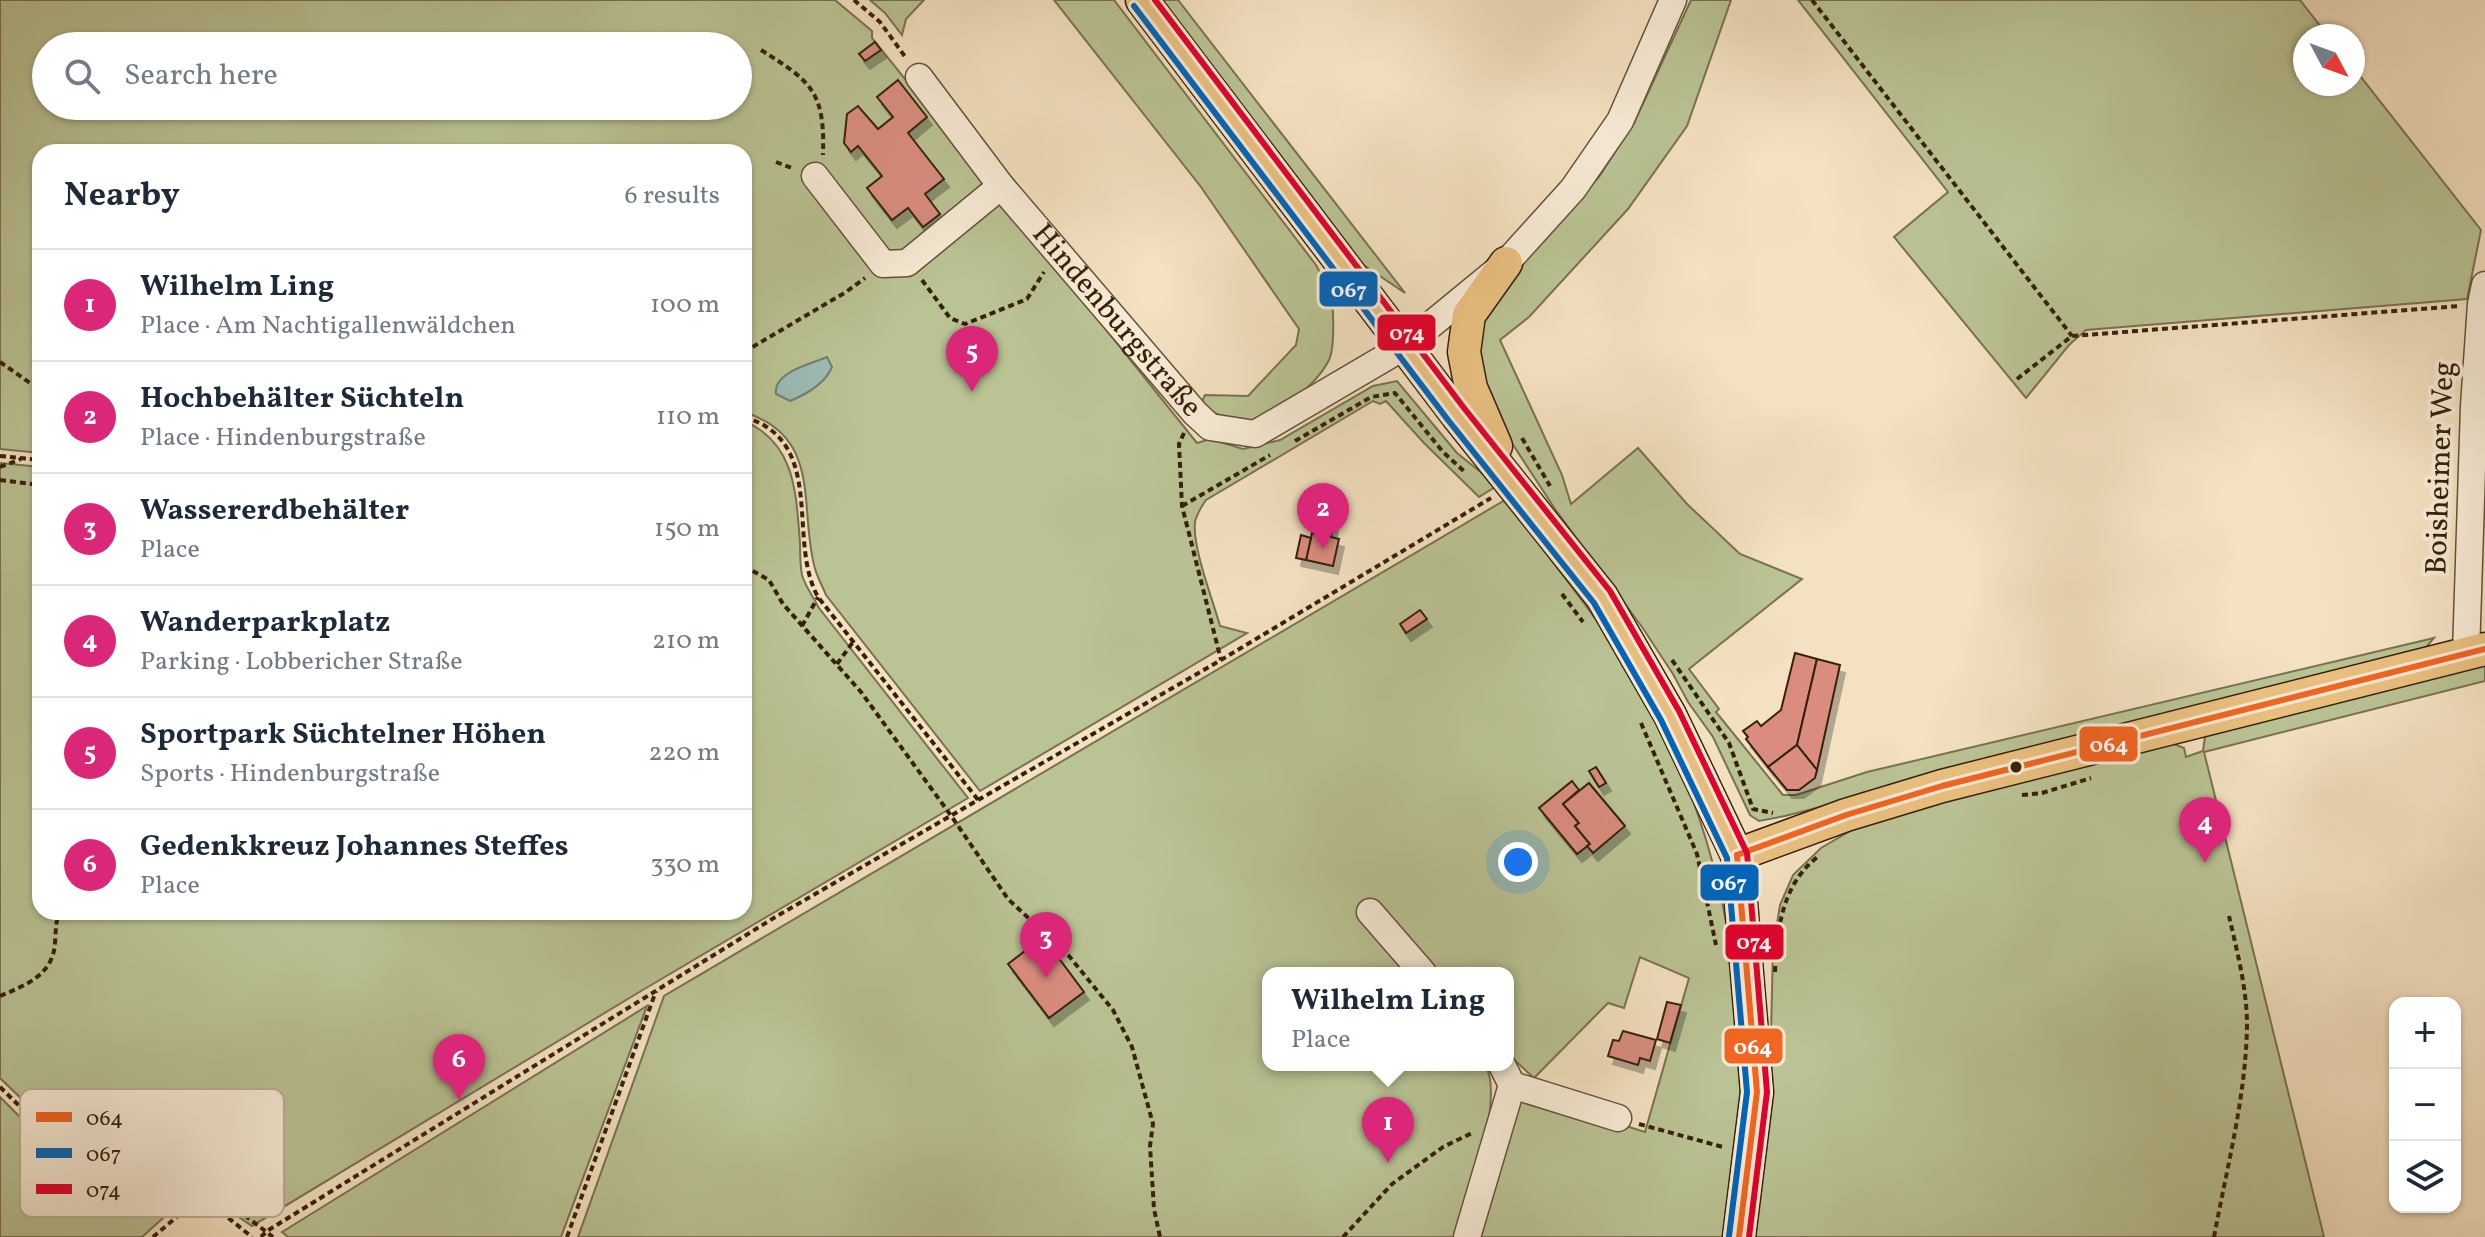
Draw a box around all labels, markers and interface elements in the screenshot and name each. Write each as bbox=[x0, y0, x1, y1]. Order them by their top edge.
north arrow bbox=[2293, 24, 2365, 96]
search box bbox=[32, 32, 752, 120]
icon: search bbox=[60, 54, 104, 98]
text: Search here bbox=[124, 55, 278, 97]
text: Nearby bbox=[64, 173, 180, 220]
text: 6 results bbox=[625, 178, 720, 214]
street label: Hindenburgstraße bbox=[1021, 215, 1211, 427]
text: Wilhelm Ling bbox=[140, 266, 334, 308]
line badge: 067 bbox=[1318, 270, 1379, 308]
text: 067 bbox=[1331, 276, 1367, 307]
text: 1 bbox=[85, 287, 95, 323]
text: 100 m bbox=[650, 287, 720, 323]
text: Place · Am Nachtigallenwäldchen bbox=[140, 308, 516, 344]
line badge: 074 bbox=[1376, 313, 1437, 352]
text: 074 bbox=[1389, 319, 1425, 350]
pin: 5 bbox=[946, 326, 998, 392]
street label: Boisheimer Weg bbox=[2416, 361, 2466, 575]
text: Hochbehälter Süchteln bbox=[140, 378, 464, 420]
text: 2 bbox=[83, 399, 97, 435]
text: 110 m bbox=[656, 399, 720, 435]
text: Place · Hindenburgstraße bbox=[140, 420, 426, 456]
pin: 2 bbox=[1297, 483, 1349, 549]
text: Wassererdbehälter bbox=[140, 490, 409, 532]
text: 3 bbox=[83, 511, 97, 547]
text: 150 m bbox=[654, 511, 720, 547]
text: Place bbox=[140, 532, 200, 568]
text: Wanderparkplatz bbox=[140, 602, 390, 644]
text: 4 bbox=[82, 623, 98, 659]
text: 210 m bbox=[652, 623, 720, 659]
text: Parking · Lobbericher Straße bbox=[140, 644, 463, 680]
text: Sportpark Süchtelner Höhen bbox=[140, 714, 546, 756]
line badge: 064 bbox=[2078, 725, 2139, 763]
text: 064 bbox=[2090, 731, 2128, 762]
text: 5 bbox=[84, 735, 96, 771]
text: 220 m bbox=[648, 735, 720, 771]
text: Sports · Hindenburgstraße bbox=[140, 756, 440, 792]
unlabelled marker bbox=[2008, 759, 2024, 775]
pin: 4 bbox=[2179, 797, 2231, 863]
text: Gedenkkreuz Johannes Steffes bbox=[140, 826, 569, 868]
your location bbox=[1498, 842, 1538, 882]
text: 6 bbox=[83, 847, 97, 883]
text: 330 m bbox=[650, 847, 720, 883]
line badge: 067 bbox=[1699, 863, 1760, 902]
text: Place bbox=[140, 868, 200, 904]
text: 067 bbox=[1711, 869, 1747, 900]
pin: 3 bbox=[1020, 912, 1072, 978]
line badge: 074 bbox=[1724, 923, 1785, 961]
text: 074 bbox=[1736, 928, 1772, 959]
popup bbox=[1262, 967, 1514, 1071]
text: Wilhelm Ling bbox=[1291, 980, 1485, 1022]
map controls bbox=[2389, 997, 2461, 1213]
button: + bbox=[2389, 997, 2461, 1069]
text: Place bbox=[1291, 1022, 1351, 1058]
line badge: 064 bbox=[1723, 1027, 1784, 1065]
text: 064 bbox=[1734, 1033, 1772, 1064]
pin: 6 bbox=[433, 1034, 485, 1100]
button: − bbox=[2389, 1069, 2461, 1141]
legend bbox=[20, 1089, 284, 1217]
pin: 1 bbox=[1362, 1097, 1414, 1163]
text: 064 bbox=[86, 1104, 123, 1135]
text: 067 bbox=[86, 1140, 121, 1171]
button: layers bbox=[2389, 1141, 2461, 1213]
text: 074 bbox=[86, 1176, 121, 1207]

